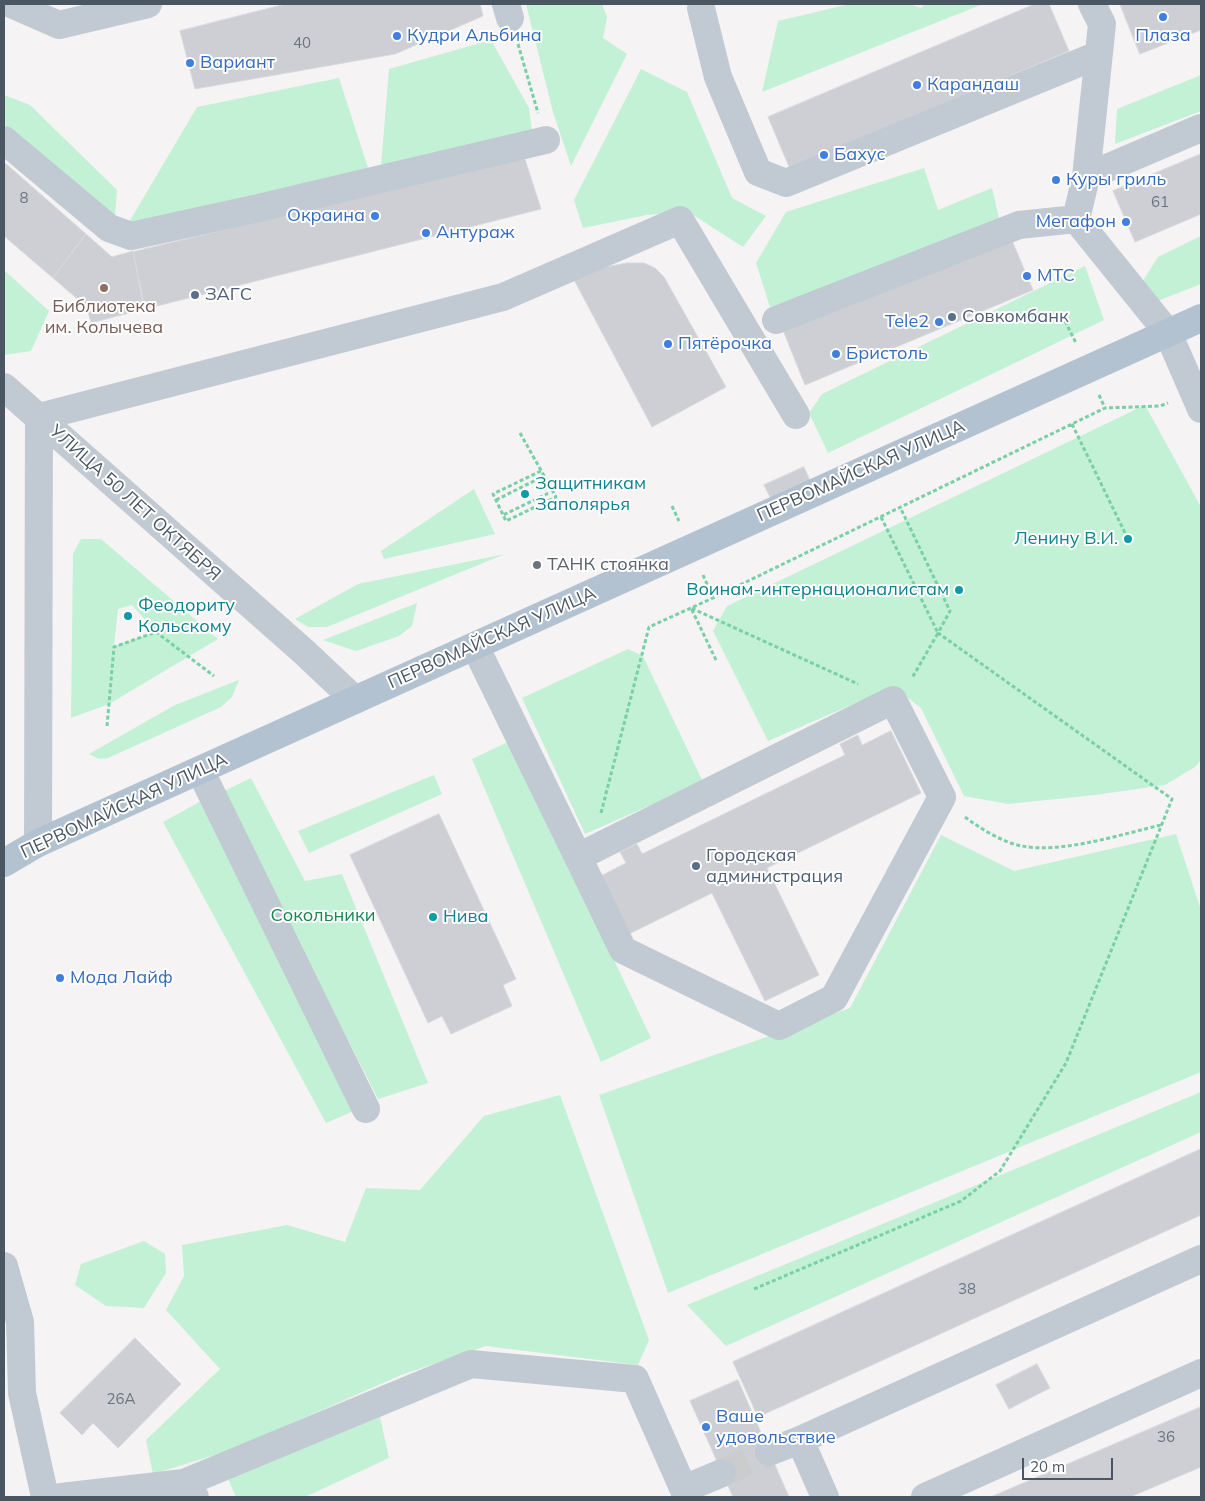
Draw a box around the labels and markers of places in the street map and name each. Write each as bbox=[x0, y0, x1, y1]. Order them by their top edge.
marker: Плаза bbox=[1157, 11, 1169, 23]
place label: Кудри Альбина bbox=[407, 25, 542, 47]
place label: Плаза bbox=[1135, 25, 1191, 47]
marker: Кудри Альбина bbox=[391, 30, 403, 42]
place label: Вариант bbox=[200, 52, 275, 74]
marker: Вариант bbox=[184, 57, 196, 69]
place label: Карандаш bbox=[927, 74, 1019, 96]
marker: Карандаш bbox=[911, 79, 923, 91]
place label: Бахус bbox=[834, 144, 886, 166]
marker: Бахус bbox=[818, 149, 830, 161]
place label: Куры гриль bbox=[1066, 169, 1166, 191]
marker: Куры гриль bbox=[1050, 174, 1062, 186]
place label: Окраина bbox=[287, 205, 365, 227]
marker: Окраина bbox=[369, 210, 381, 222]
place label: Мегафон bbox=[1036, 211, 1116, 233]
marker: Мегафон bbox=[1120, 216, 1132, 228]
place label: Антураж bbox=[436, 222, 514, 244]
marker: Антураж bbox=[420, 227, 432, 239]
place label: МТС bbox=[1037, 265, 1075, 287]
marker: МТС bbox=[1021, 270, 1033, 282]
marker: Библиотека им. Колычева bbox=[98, 282, 110, 294]
place label: ЗАГС bbox=[205, 284, 252, 306]
marker: ЗАГС bbox=[189, 289, 201, 301]
place label: Библиотека им. Колычева bbox=[45, 296, 163, 338]
place label: Совкомбанк bbox=[962, 306, 1069, 328]
place label: Tele2 bbox=[885, 311, 929, 333]
marker: Совкомбанк bbox=[946, 311, 958, 323]
marker: Tele2 bbox=[933, 316, 945, 328]
place label: Пятёрочка bbox=[678, 333, 772, 355]
marker: Пятёрочка bbox=[662, 338, 674, 350]
place label: Бристоль bbox=[846, 343, 928, 365]
marker: Бристоль bbox=[830, 348, 842, 360]
place label: Защитникам Заполярья bbox=[535, 473, 646, 516]
marker: Защитникам Заполярья bbox=[519, 488, 531, 500]
place label: Ленину В.И. bbox=[1014, 528, 1118, 550]
marker: Ленину В.И. bbox=[1122, 533, 1134, 545]
place label: ТАНК стоянка bbox=[547, 554, 669, 576]
marker: ТАНК стоянка bbox=[531, 559, 543, 571]
place label: Воинам-интернационалистам bbox=[686, 579, 949, 601]
marker: Воинам-интернационалистам bbox=[953, 584, 965, 596]
place label: Феодориту Кольскому bbox=[138, 595, 235, 638]
marker: Феодориту Кольскому bbox=[122, 610, 134, 622]
place label: Городская администрация bbox=[706, 845, 843, 888]
marker: Городская администрация bbox=[690, 860, 702, 872]
place label: Нива bbox=[443, 906, 489, 928]
marker: Нива bbox=[427, 911, 439, 923]
place label: Мода Лайф bbox=[70, 967, 173, 989]
marker: Мода Лайф bbox=[54, 972, 66, 984]
place label: Ваше удовольствие bbox=[716, 1406, 836, 1448]
marker: Ваше удовольствие bbox=[700, 1421, 712, 1433]

